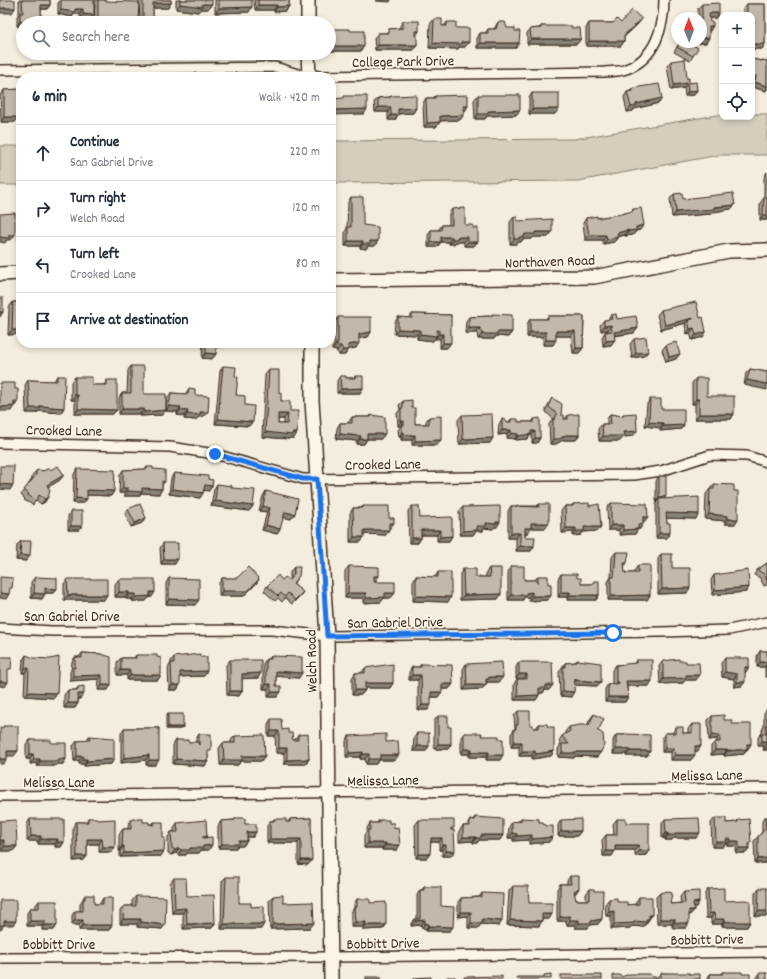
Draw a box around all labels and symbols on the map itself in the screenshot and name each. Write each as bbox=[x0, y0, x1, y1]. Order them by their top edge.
north arrow bbox=[671, 12, 707, 48]
street label: College Park Drive bbox=[352, 51, 455, 75]
street label: Northaven Road bbox=[505, 250, 596, 276]
street label: Crooked Lane bbox=[26, 420, 103, 444]
route end bbox=[206, 445, 224, 463]
street label: Crooked Lane bbox=[345, 454, 422, 478]
street label: San Gabriel Drive bbox=[24, 607, 120, 629]
street label: San Gabriel Drive bbox=[347, 612, 444, 636]
route start bbox=[604, 624, 622, 642]
street label: Welch Road bbox=[301, 629, 325, 693]
street label: Melissa Lane bbox=[671, 765, 743, 789]
street label: Melissa Lane bbox=[347, 770, 419, 794]
street label: Melissa Lane bbox=[23, 773, 95, 795]
street label: Bobbitt Drive bbox=[670, 929, 744, 953]
street label: Bobbitt Drive bbox=[346, 933, 420, 957]
street label: Bobbitt Drive bbox=[23, 935, 96, 957]

